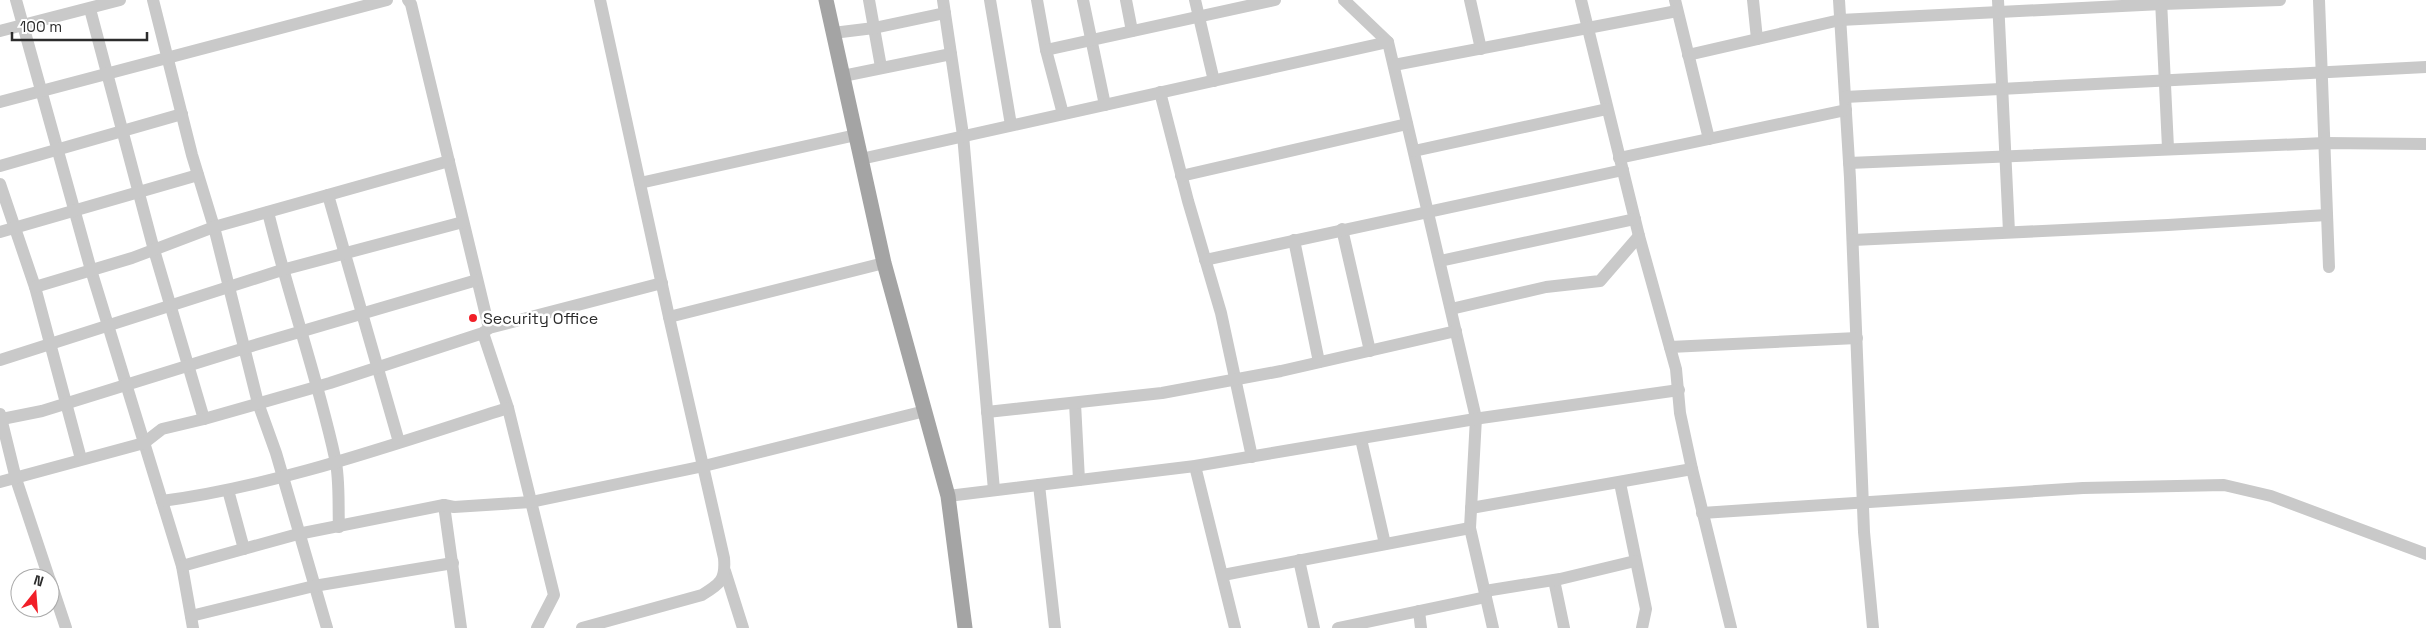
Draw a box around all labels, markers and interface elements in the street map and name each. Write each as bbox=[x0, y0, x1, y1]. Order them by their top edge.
scale bar bbox=[12, 10, 148, 42]
text: 100 m bbox=[20, 17, 62, 36]
place label: Security Office bbox=[483, 308, 598, 329]
marker: Security Office bbox=[467, 312, 479, 324]
north arrow bbox=[10, 568, 60, 618]
text: N bbox=[32, 571, 46, 591]

